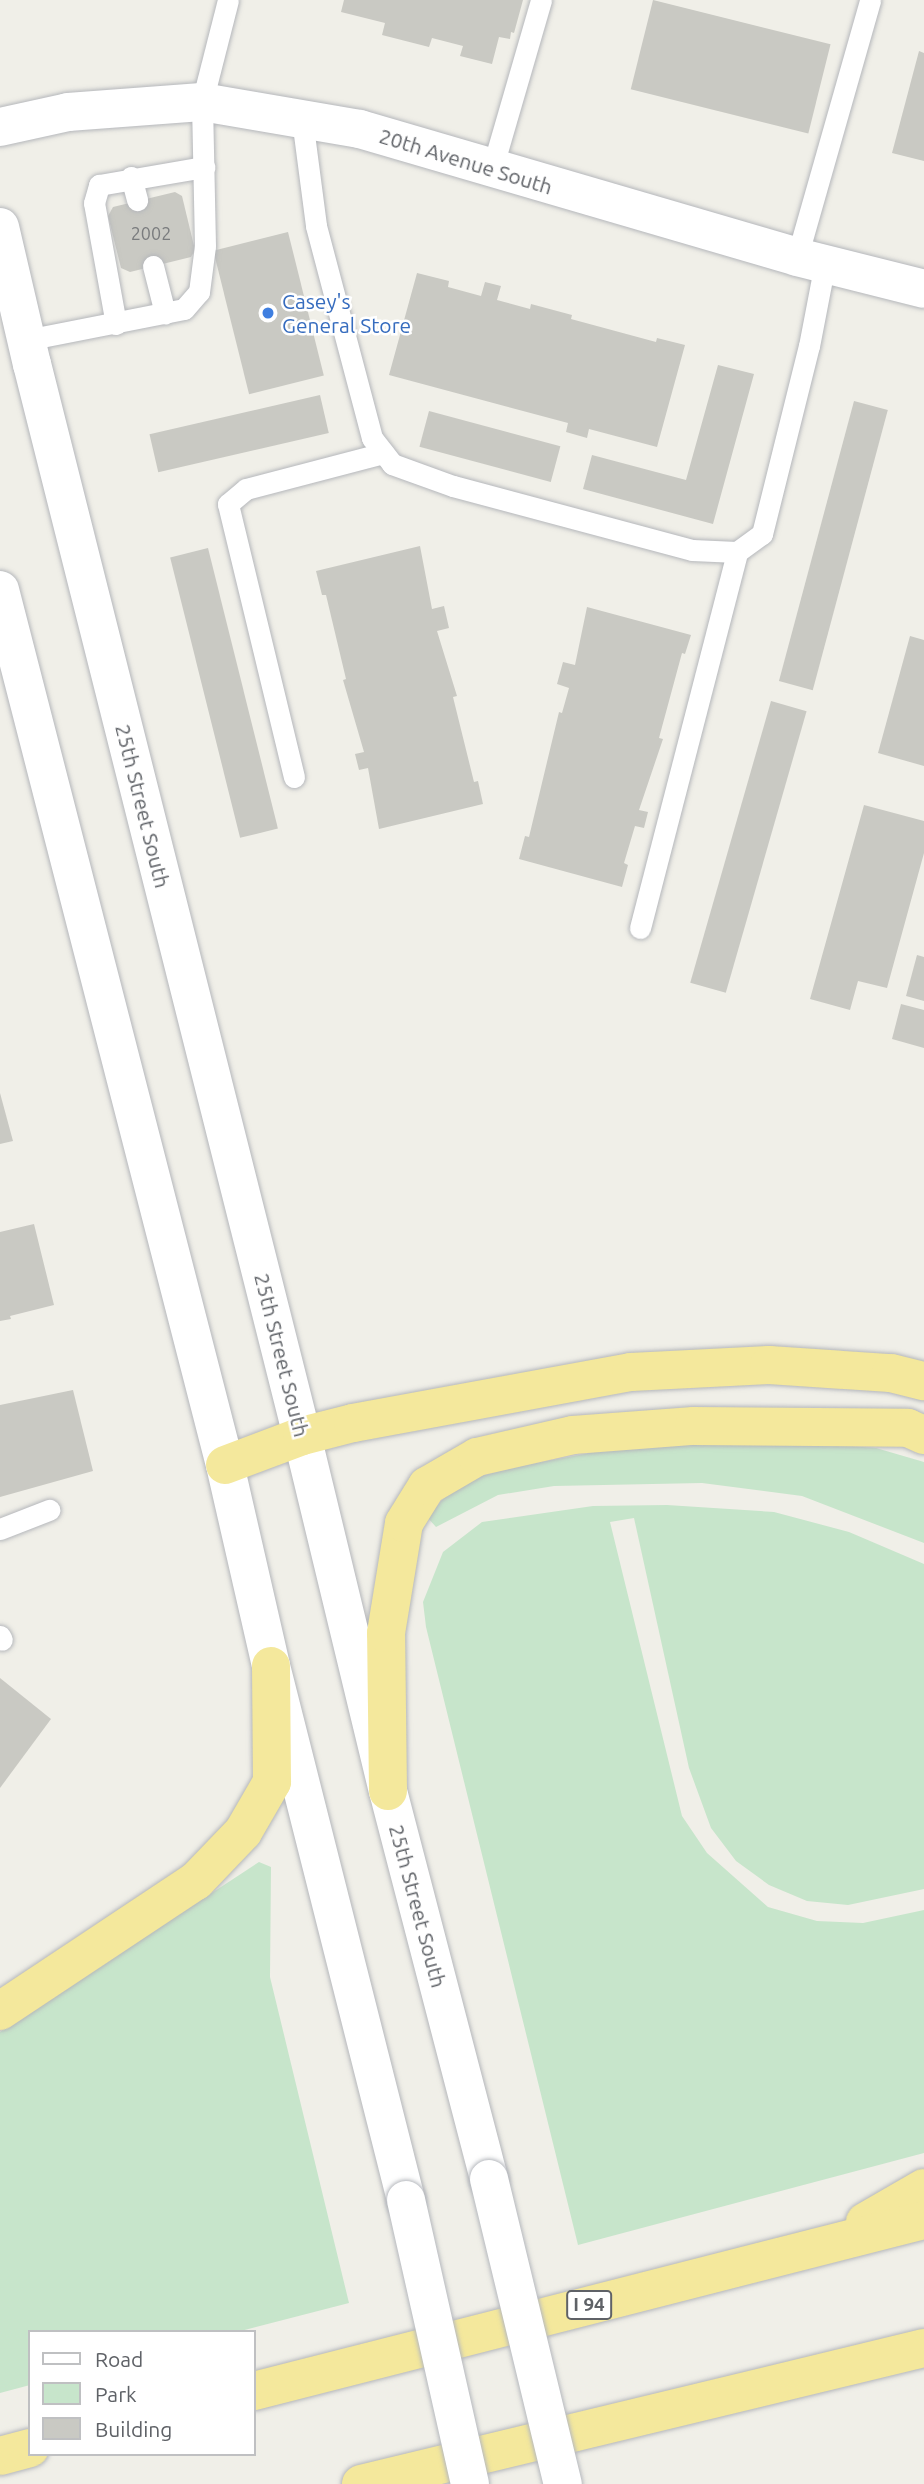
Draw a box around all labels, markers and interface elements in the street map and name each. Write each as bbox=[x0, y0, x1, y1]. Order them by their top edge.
street label: 20th Avenue South bbox=[376, 123, 556, 199]
house number: 2002 bbox=[131, 222, 171, 244]
place label: Casey's General Store bbox=[282, 288, 411, 338]
marker: Casey's General Store bbox=[260, 305, 276, 321]
street label: 25th Street South bbox=[110, 722, 176, 890]
street label: 25th Street South bbox=[249, 1271, 315, 1439]
street label: 25th Street South bbox=[384, 1822, 452, 1990]
road number: I 94 bbox=[564, 2290, 614, 2320]
legend bbox=[28, 2330, 256, 2456]
text: Road bbox=[95, 2347, 143, 2371]
text: Park bbox=[95, 2382, 137, 2406]
text: Building bbox=[95, 2417, 172, 2441]

